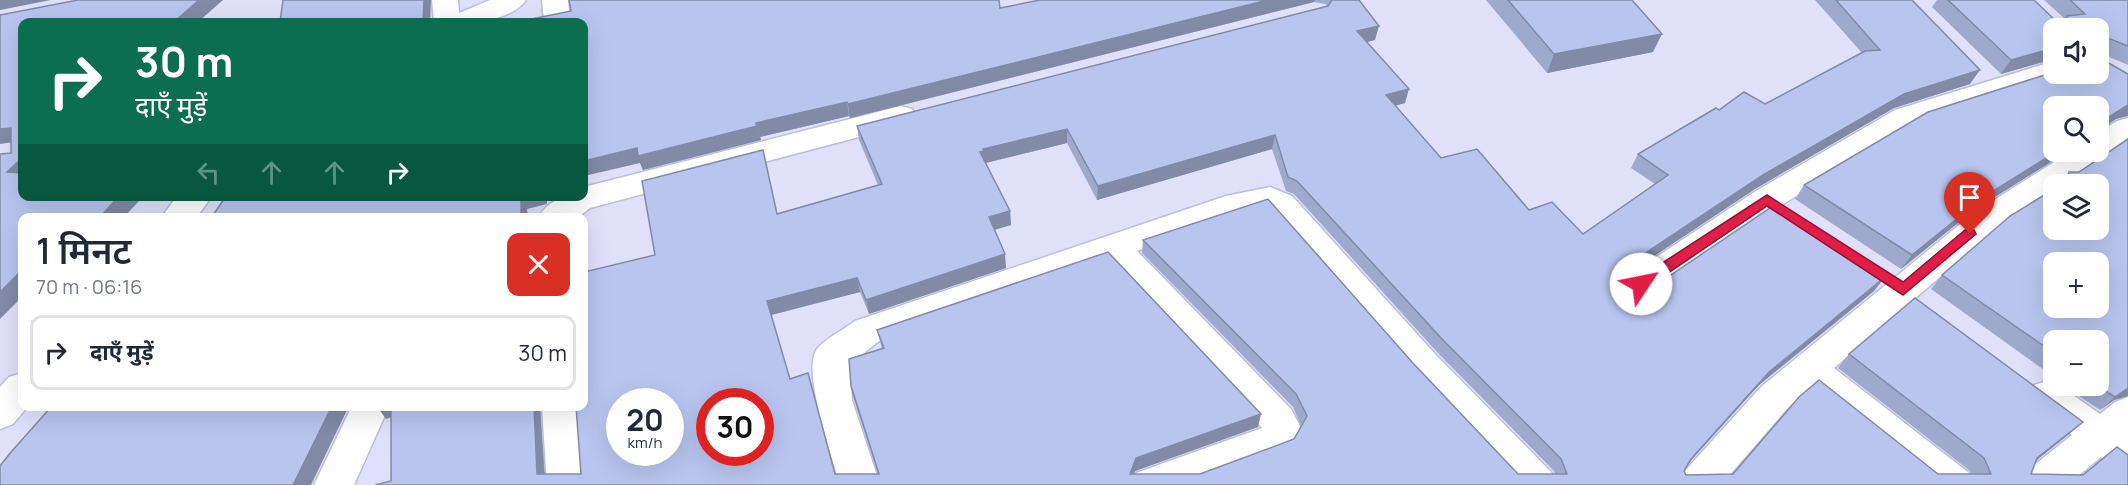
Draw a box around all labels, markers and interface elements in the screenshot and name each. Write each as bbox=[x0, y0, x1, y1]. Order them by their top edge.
map controls bbox=[2043, 18, 2109, 396]
button: sound bbox=[2043, 18, 2109, 84]
text: 30 m bbox=[135, 32, 233, 90]
icon: right bbox=[36, 42, 114, 120]
text: दाएँ मुड़ें bbox=[135, 87, 207, 124]
button: search bbox=[2043, 96, 2109, 162]
icon: left bbox=[192, 156, 225, 189]
icon: ahead bbox=[255, 156, 288, 189]
icon: ahead bbox=[318, 156, 351, 189]
icon: right bbox=[381, 156, 414, 189]
pin bbox=[1944, 172, 1995, 234]
button: layers bbox=[2043, 174, 2109, 240]
icon: arrive bbox=[1953, 181, 1986, 214]
text: 1 मिनट bbox=[36, 226, 131, 275]
button: close bbox=[507, 233, 570, 296]
position arrow bbox=[1609, 252, 1673, 316]
button: + bbox=[2043, 252, 2109, 318]
text: 70 m · 06:16 bbox=[36, 273, 143, 300]
button: − bbox=[2043, 330, 2109, 396]
icon: right bbox=[39, 336, 72, 369]
text: दाएँ मुड़ें bbox=[90, 337, 153, 367]
text: 30 m bbox=[518, 338, 567, 368]
speed limit sign: 30 bbox=[696, 388, 774, 466]
text: 20 bbox=[626, 399, 664, 440]
text: km/h bbox=[628, 432, 662, 453]

